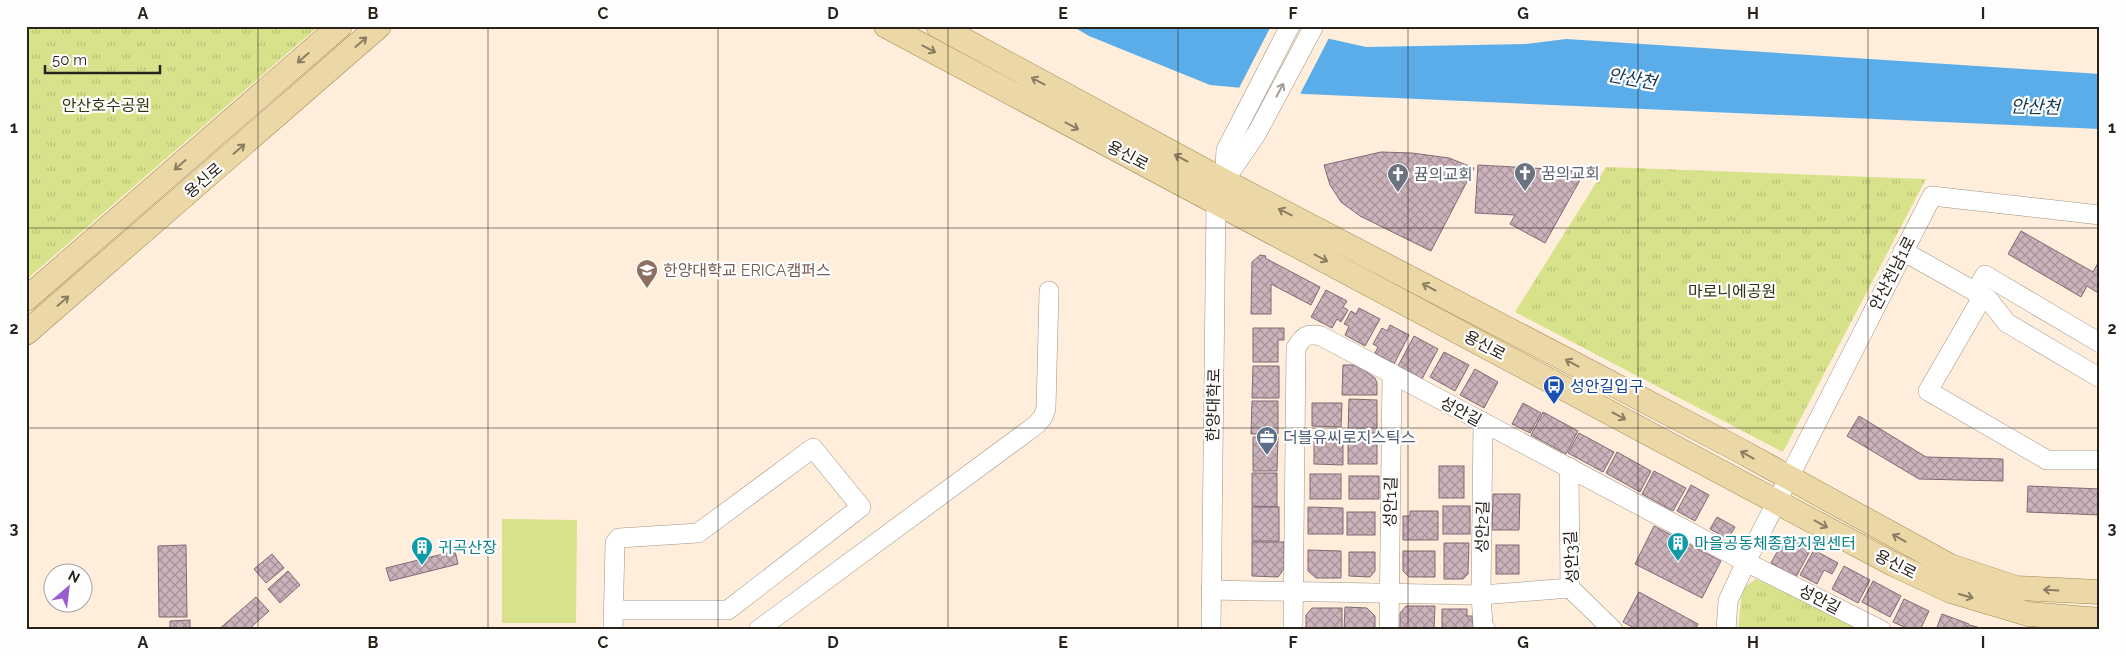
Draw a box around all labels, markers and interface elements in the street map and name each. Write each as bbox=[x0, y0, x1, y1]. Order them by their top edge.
text: A bbox=[138, 4, 149, 23]
text: B bbox=[368, 4, 379, 23]
text: C bbox=[598, 4, 609, 23]
text: D bbox=[827, 4, 839, 23]
text: E bbox=[1058, 4, 1068, 23]
text: F bbox=[1288, 4, 1298, 23]
text: G bbox=[1517, 4, 1529, 23]
text: H bbox=[1747, 4, 1759, 23]
text: I bbox=[1981, 4, 1985, 23]
one-way arrow bbox=[355, 36, 368, 48]
scale bar bbox=[45, 42, 160, 74]
one-way arrow bbox=[921, 44, 936, 54]
text: 50 m bbox=[52, 51, 87, 69]
one-way arrow bbox=[297, 52, 310, 64]
water label: 안산천 bbox=[1606, 64, 1661, 94]
one-way arrow bbox=[1031, 76, 1046, 85]
one-way arrow bbox=[1276, 83, 1285, 98]
water label: 안산천 bbox=[2010, 95, 2063, 118]
park label: 안산호수공원 bbox=[62, 96, 150, 115]
text: 1 bbox=[10, 118, 18, 137]
text: 1 bbox=[2108, 118, 2116, 137]
one-way arrow bbox=[1064, 121, 1079, 131]
street label: 용신로 bbox=[1104, 137, 1152, 174]
one-way arrow bbox=[232, 143, 245, 154]
one-way arrow bbox=[1174, 153, 1189, 162]
one-way arrow bbox=[174, 159, 187, 170]
street label: 용신로 bbox=[180, 159, 226, 202]
church icon: 꿈의교회 bbox=[1513, 161, 1537, 192]
church icon: 뀸의교회 bbox=[1386, 162, 1410, 193]
place label: 꿈의교회 bbox=[1541, 164, 1600, 183]
place label: 뀸의교회 bbox=[1414, 165, 1473, 184]
one-way arrow bbox=[1277, 207, 1292, 217]
street label: 안산천남1로 bbox=[1866, 233, 1919, 313]
one-way arrow bbox=[1313, 253, 1328, 263]
school or university icon: 한양대학교 ERICA캠퍼스 bbox=[635, 258, 659, 289]
place label: 한양대학교 ERICA캠퍼스 bbox=[663, 261, 831, 280]
one-way arrow bbox=[1421, 282, 1436, 292]
park label: 마로니에공원 bbox=[1688, 282, 1776, 301]
one-way arrow bbox=[57, 295, 70, 307]
text: 2 bbox=[9, 319, 19, 338]
text: 2 bbox=[2107, 319, 2117, 338]
street label: 용신로 bbox=[1461, 327, 1509, 364]
one-way arrow bbox=[1565, 358, 1580, 368]
street label: 한양대학로 bbox=[1203, 368, 1224, 442]
bus stop icon: 성안길입구 bbox=[1542, 374, 1566, 405]
place label: 성안길입구 bbox=[1570, 377, 1644, 396]
street label: 성안길 bbox=[1437, 393, 1485, 430]
one-way arrow bbox=[1611, 411, 1626, 421]
office icon: 더블유씨로지스틱스 bbox=[1255, 425, 1279, 456]
place label: 더블유씨로지스틱스 bbox=[1283, 428, 1415, 447]
one-way arrow bbox=[1740, 450, 1755, 459]
street label: 성안1길 bbox=[1381, 476, 1400, 528]
street label: 성안2길 bbox=[1473, 501, 1492, 553]
text: 3 bbox=[10, 519, 19, 538]
text: 3 bbox=[2108, 519, 2117, 538]
one-way arrow bbox=[1813, 520, 1828, 529]
street label: 성안3길 bbox=[1561, 530, 1582, 584]
building icon: 마을공동체종합지원센터 bbox=[1666, 531, 1690, 562]
one-way arrow bbox=[1892, 533, 1907, 543]
place label: 마을공동체종합지원센터 bbox=[1694, 534, 1856, 553]
building icon: 귀곡산장 bbox=[410, 535, 434, 566]
place label: 귀곡산장 bbox=[438, 538, 497, 557]
street label: 용신로 bbox=[1872, 546, 1920, 583]
north arrow bbox=[42, 564, 92, 614]
text: N bbox=[66, 567, 83, 586]
street label: 성안길 bbox=[1796, 581, 1844, 618]
one-way arrow bbox=[2043, 585, 2059, 594]
one-way arrow bbox=[1958, 591, 1974, 601]
text: A bbox=[138, 633, 149, 652]
text: B bbox=[368, 633, 379, 652]
text: C bbox=[598, 633, 609, 652]
text: D bbox=[827, 633, 839, 652]
text: E bbox=[1058, 633, 1068, 652]
text: F bbox=[1288, 633, 1298, 652]
text: G bbox=[1517, 633, 1529, 652]
text: H bbox=[1747, 633, 1759, 652]
text: I bbox=[1981, 633, 1985, 652]

